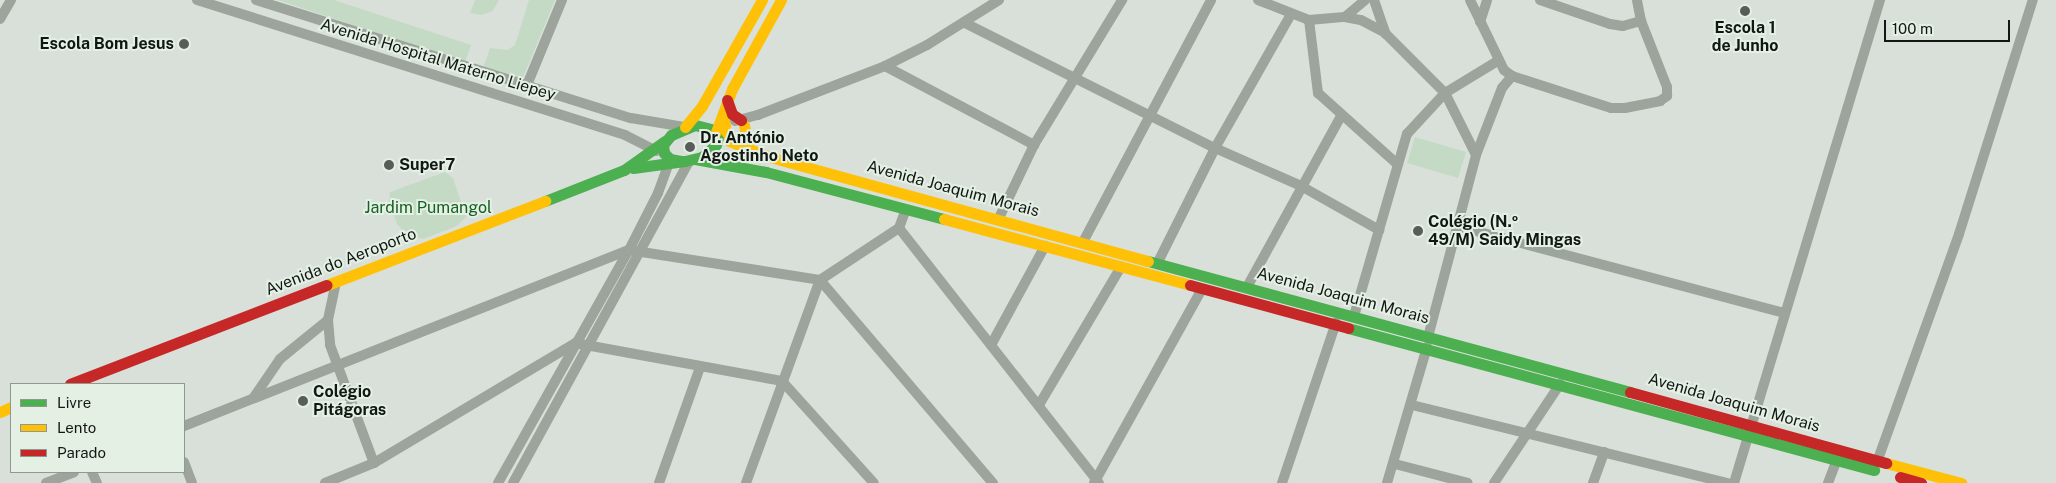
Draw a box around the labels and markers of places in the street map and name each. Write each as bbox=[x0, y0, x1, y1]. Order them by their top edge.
marker: Escola 1 de Junho bbox=[1739, 5, 1751, 17]
place label: Escola 1 de Junho bbox=[1712, 18, 1778, 56]
place label: Escola Bom Jesus bbox=[39, 34, 174, 54]
marker: Escola Bom Jesus bbox=[178, 38, 190, 50]
place label: Dr. António Agostinho Neto bbox=[700, 128, 818, 166]
marker: Dr. António Agostinho Neto bbox=[684, 141, 696, 153]
place label: Super7 bbox=[399, 155, 455, 175]
marker: Super7 bbox=[383, 159, 395, 171]
place label: Colégio (N.º 49/M) Saidy Mingas bbox=[1428, 212, 1581, 250]
marker: Colégio (N.º 49/M) Saidy Mingas bbox=[1412, 225, 1424, 237]
place label: Colégio Pitágoras bbox=[313, 382, 386, 420]
marker: Colégio Pitágoras bbox=[297, 395, 309, 407]

